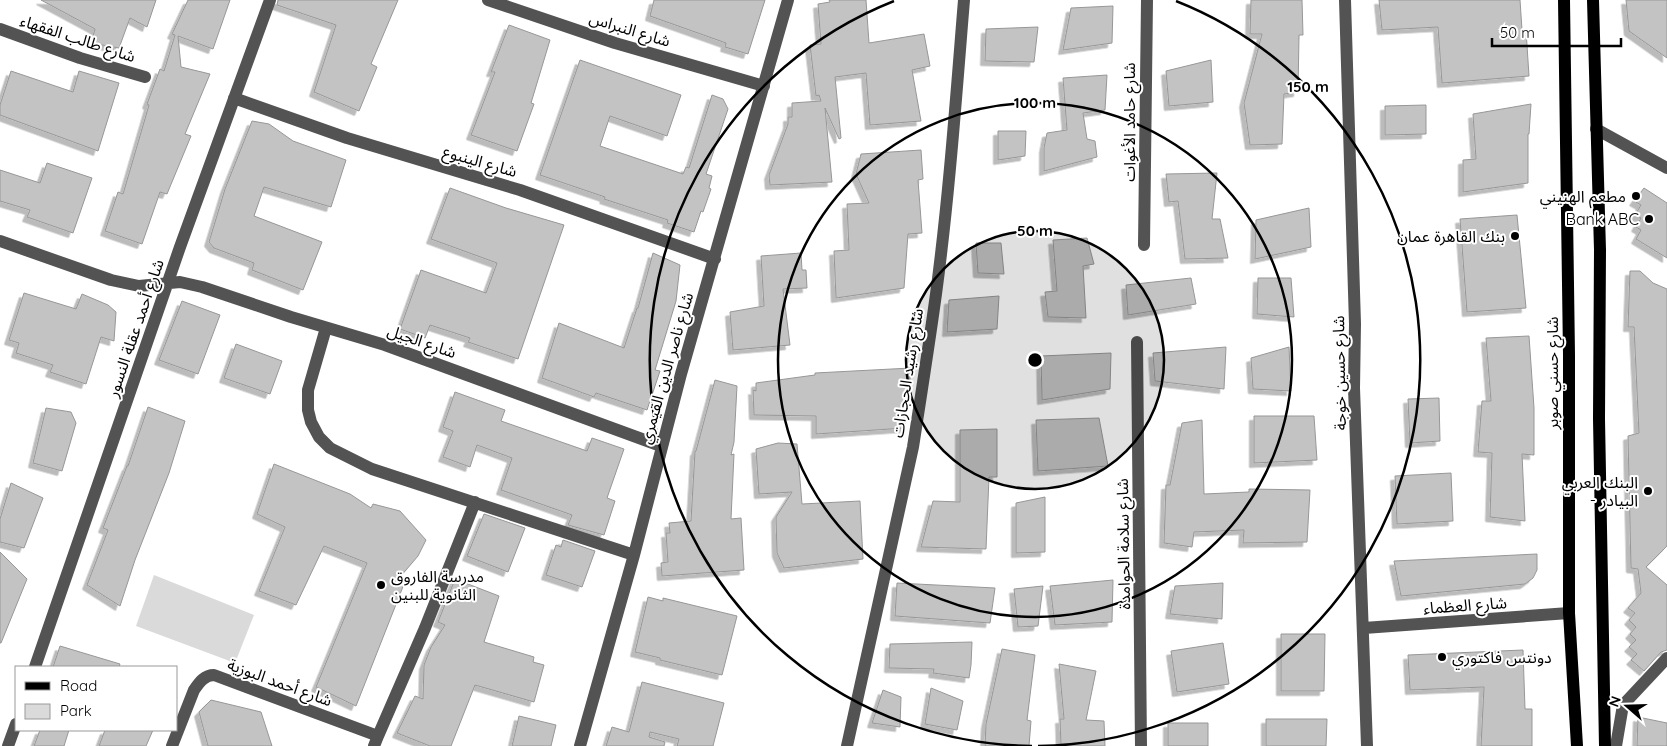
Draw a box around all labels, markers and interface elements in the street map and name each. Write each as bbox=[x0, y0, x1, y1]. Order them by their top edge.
street label: شارع النبراس bbox=[586, 7, 673, 54]
street label: شارع طالب الفقهاء bbox=[17, 10, 138, 69]
scale bar bbox=[1492, 15, 1621, 47]
text: 50 m bbox=[1500, 23, 1535, 42]
street label: شارع حامد الأغوات bbox=[1119, 62, 1142, 182]
text: 150 m bbox=[1287, 77, 1329, 96]
text: 100 m bbox=[1014, 93, 1056, 112]
street label: شارع الينبوع bbox=[440, 141, 519, 184]
place label: مطعم الهنيني bbox=[1540, 186, 1626, 209]
marker: مطعم الهنيني bbox=[1630, 190, 1642, 202]
place label: Bank ABC bbox=[1565, 209, 1639, 229]
marker: Bank ABC bbox=[1643, 213, 1655, 225]
text: 50 m bbox=[1017, 221, 1053, 240]
place label: بنك القاهرة عمان bbox=[1397, 226, 1505, 246]
marker: بنك القاهرة عمان bbox=[1509, 230, 1521, 242]
street label: شارع أحمد عقلة النسور bbox=[102, 257, 171, 401]
street label: شارع ناصر الدين القيمري bbox=[635, 290, 700, 447]
street label: شارع رشيد الحجازات bbox=[887, 307, 930, 439]
street label: شارع حسين خوجة bbox=[1328, 315, 1353, 431]
street label: شارع حسني صوبر bbox=[1542, 317, 1565, 430]
street label: شارع الجيل bbox=[384, 320, 459, 365]
centre of rings bbox=[1026, 351, 1044, 369]
place label: البنك العربي - البيادر bbox=[1562, 472, 1638, 510]
street label: شارع سلامة الحوامدة bbox=[1112, 478, 1137, 610]
marker: البنك العربي - البيادر bbox=[1642, 485, 1654, 497]
place label: مدرسة الفاروق الثانوية للبنين bbox=[391, 566, 484, 604]
marker: مدرسة الفاروق الثانوية للبنين bbox=[375, 579, 387, 591]
street label: شارع العظماء bbox=[1423, 592, 1508, 621]
place label: دونتس فاكتوري bbox=[1452, 647, 1552, 670]
marker: دونتس فاكتوري bbox=[1436, 651, 1448, 663]
street label: شارع أحمد البوزية bbox=[224, 654, 335, 713]
legend bbox=[15, 666, 178, 731]
text: Road bbox=[60, 676, 97, 695]
north arrow bbox=[1602, 681, 1652, 731]
text: N bbox=[1605, 694, 1625, 709]
text: Park bbox=[60, 701, 92, 720]

